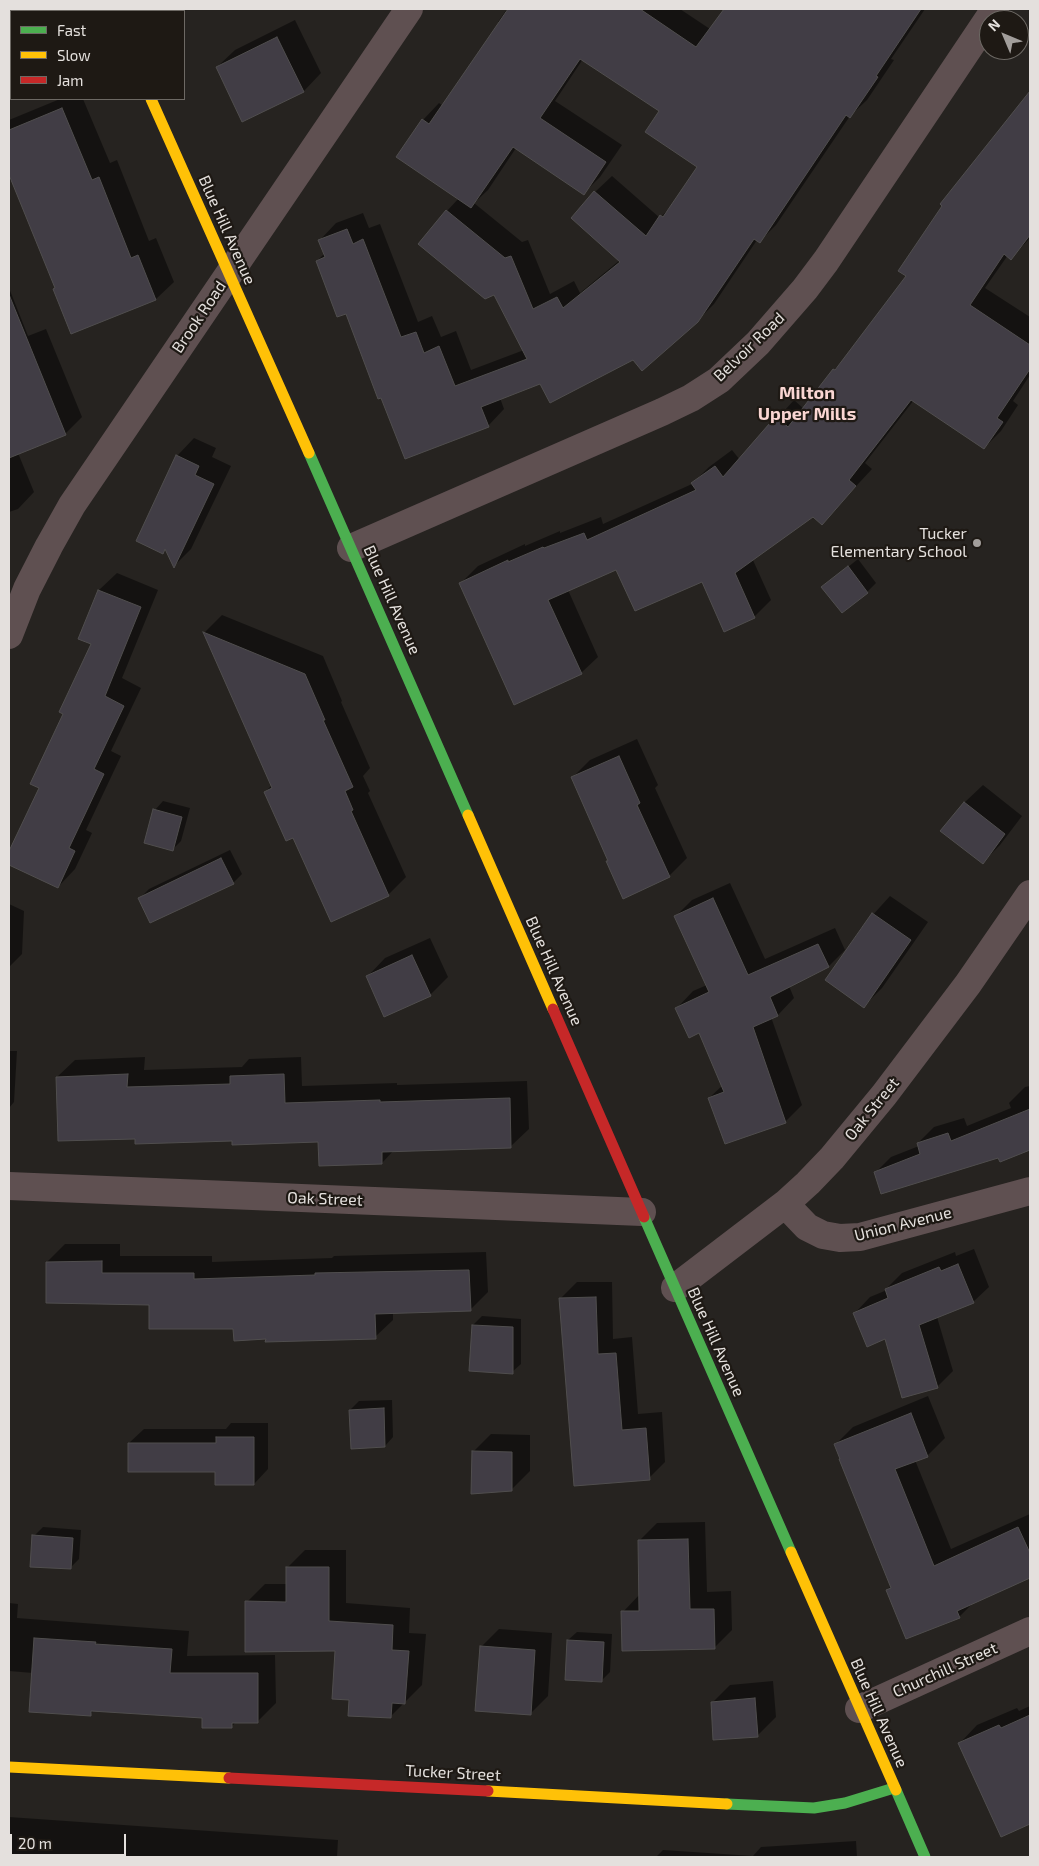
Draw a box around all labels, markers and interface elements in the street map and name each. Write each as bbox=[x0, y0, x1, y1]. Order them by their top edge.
legend bbox=[10, 10, 185, 100]
north arrow bbox=[979, 10, 1029, 60]
text: N bbox=[984, 15, 1003, 34]
text: Fast bbox=[57, 21, 86, 39]
text: Slow bbox=[57, 46, 91, 64]
text: Jam bbox=[57, 71, 83, 89]
street label: Blue Hill Avenue bbox=[194, 173, 260, 287]
street label: Brook Road bbox=[168, 277, 230, 357]
street label: Belvoir Road bbox=[710, 308, 788, 386]
district label: Milton Upper Mills bbox=[758, 382, 856, 424]
place label: Tucker Elementary School bbox=[830, 524, 967, 562]
marker: Tucker Elementary School bbox=[971, 537, 983, 549]
street label: Blue Hill Avenue bbox=[359, 543, 425, 657]
street label: Blue Hill Avenue bbox=[521, 914, 587, 1028]
street label: Oak Street bbox=[841, 1074, 903, 1144]
street label: Oak Street bbox=[287, 1188, 363, 1210]
street label: Union Avenue bbox=[852, 1203, 954, 1245]
street label: Blue Hill Avenue bbox=[683, 1285, 749, 1399]
street label: Churchill Street bbox=[890, 1638, 1000, 1702]
street label: Blue Hill Avenue bbox=[846, 1656, 912, 1770]
street label: Tucker Street bbox=[405, 1761, 501, 1785]
scale bar bbox=[12, 1824, 129, 1856]
text: 20 m bbox=[18, 1834, 52, 1852]

